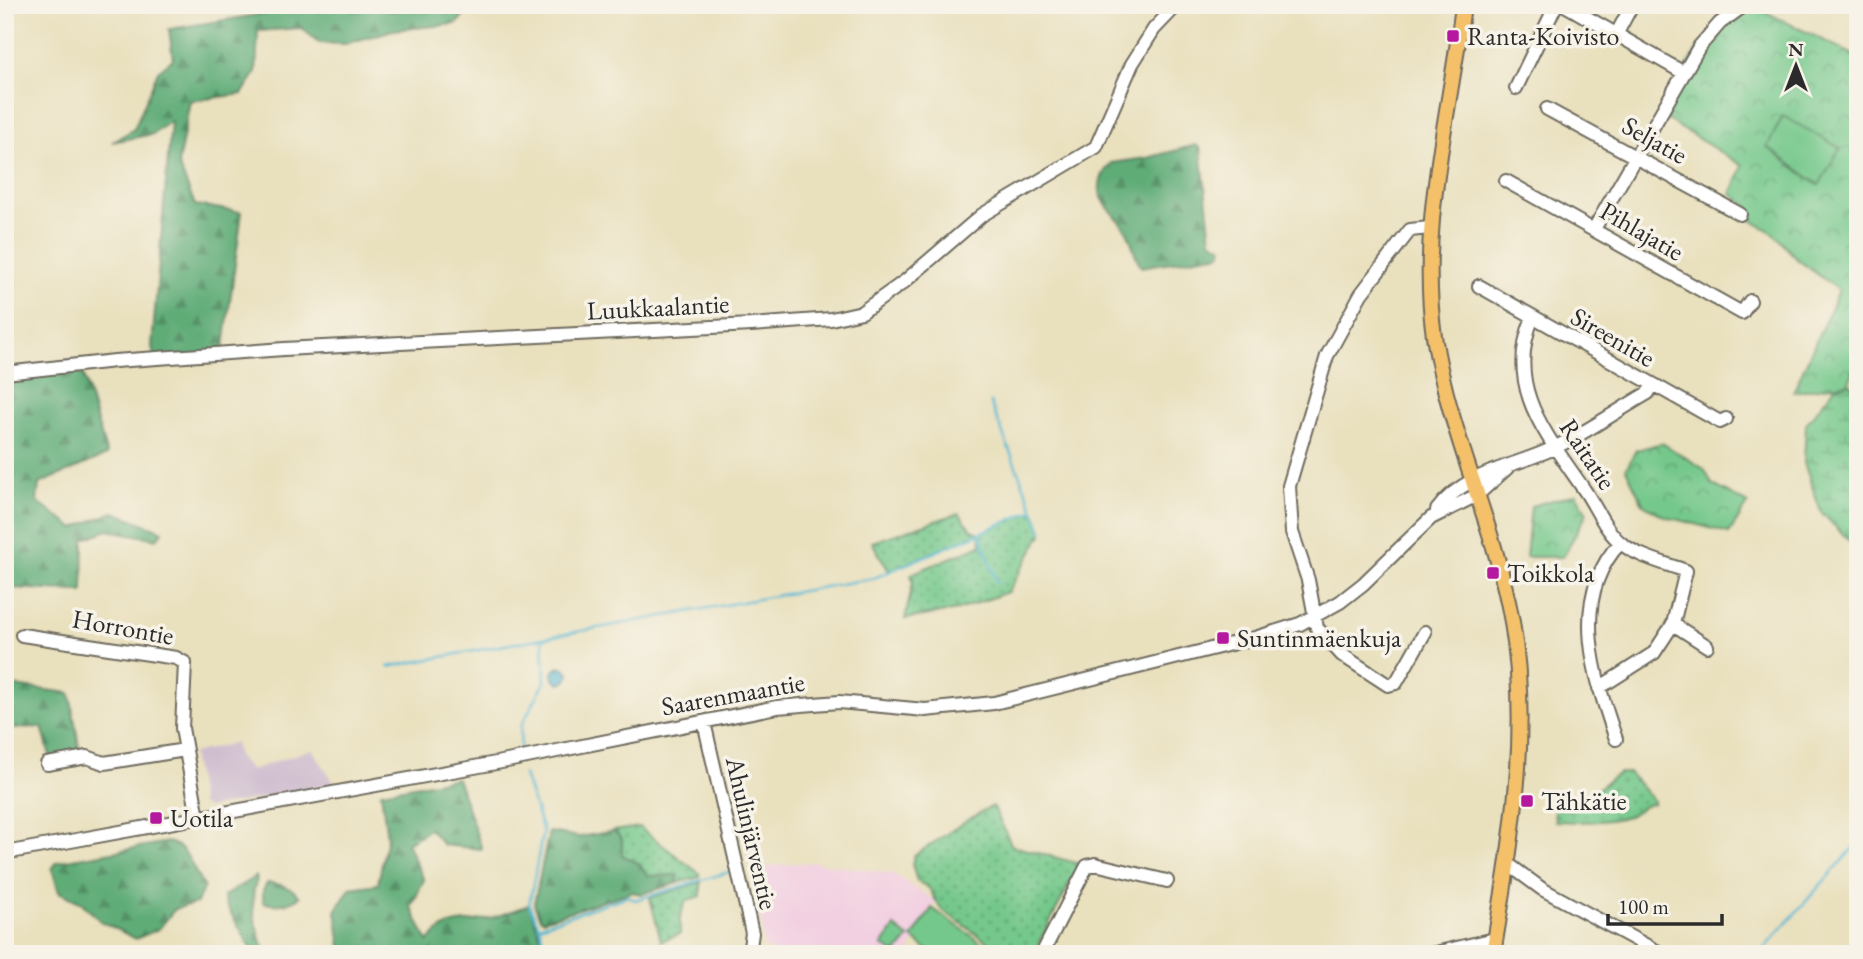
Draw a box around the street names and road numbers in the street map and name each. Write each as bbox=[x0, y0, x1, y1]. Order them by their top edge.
street label: Seljatie bbox=[1616, 108, 1694, 172]
street label: Pihlajatie bbox=[1594, 193, 1690, 269]
street label: Luukkaalantie bbox=[586, 286, 730, 328]
street label: Sireenitie bbox=[1565, 299, 1661, 375]
street label: Raitatie bbox=[1552, 412, 1624, 496]
street label: Horrontie bbox=[70, 601, 176, 653]
street label: Saarenmaantie bbox=[659, 665, 807, 723]
street label: Ahulinjärventie bbox=[718, 752, 786, 913]

